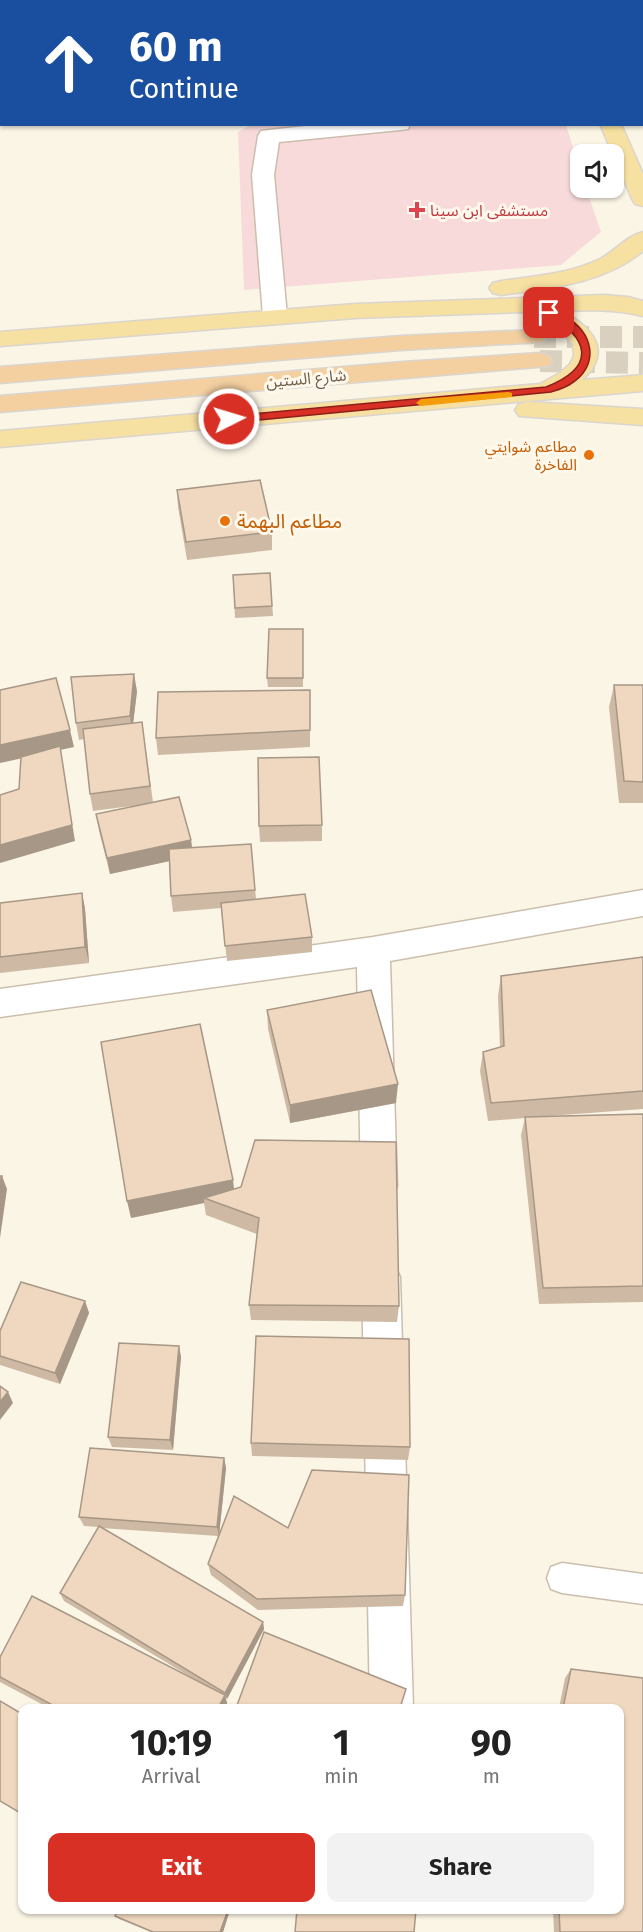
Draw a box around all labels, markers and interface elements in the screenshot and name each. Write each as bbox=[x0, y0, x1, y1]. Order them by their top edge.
text: 60 m bbox=[129, 22, 223, 72]
icon: ahead bbox=[30, 24, 108, 102]
text: Continue bbox=[129, 73, 239, 105]
map controls bbox=[570, 144, 624, 198]
button: sound bbox=[570, 144, 624, 198]
marker: مستشفى ابن سينا bbox=[408, 201, 426, 219]
place label: مستشفى ابن سينا bbox=[430, 201, 548, 220]
pin bbox=[523, 287, 574, 338]
icon: arrive bbox=[532, 296, 565, 329]
street label: شارع الستين bbox=[265, 366, 347, 394]
position arrow bbox=[197, 387, 261, 451]
place label: مطاعم شوايتي الفاخرة bbox=[485, 437, 577, 474]
marker: مطاعم شوايتي الفاخرة bbox=[582, 448, 596, 462]
place label: مطاعم البهمة bbox=[237, 509, 342, 536]
marker: مطاعم البهمة bbox=[218, 514, 232, 528]
text: 10:19 bbox=[130, 1721, 212, 1765]
text: 1 bbox=[333, 1721, 350, 1765]
text: 90 bbox=[471, 1721, 512, 1765]
text: Arrival bbox=[142, 1764, 200, 1788]
text: min bbox=[324, 1764, 359, 1788]
text: m bbox=[483, 1764, 500, 1788]
button: Exit bbox=[48, 1833, 315, 1902]
button: Share bbox=[327, 1833, 594, 1902]

